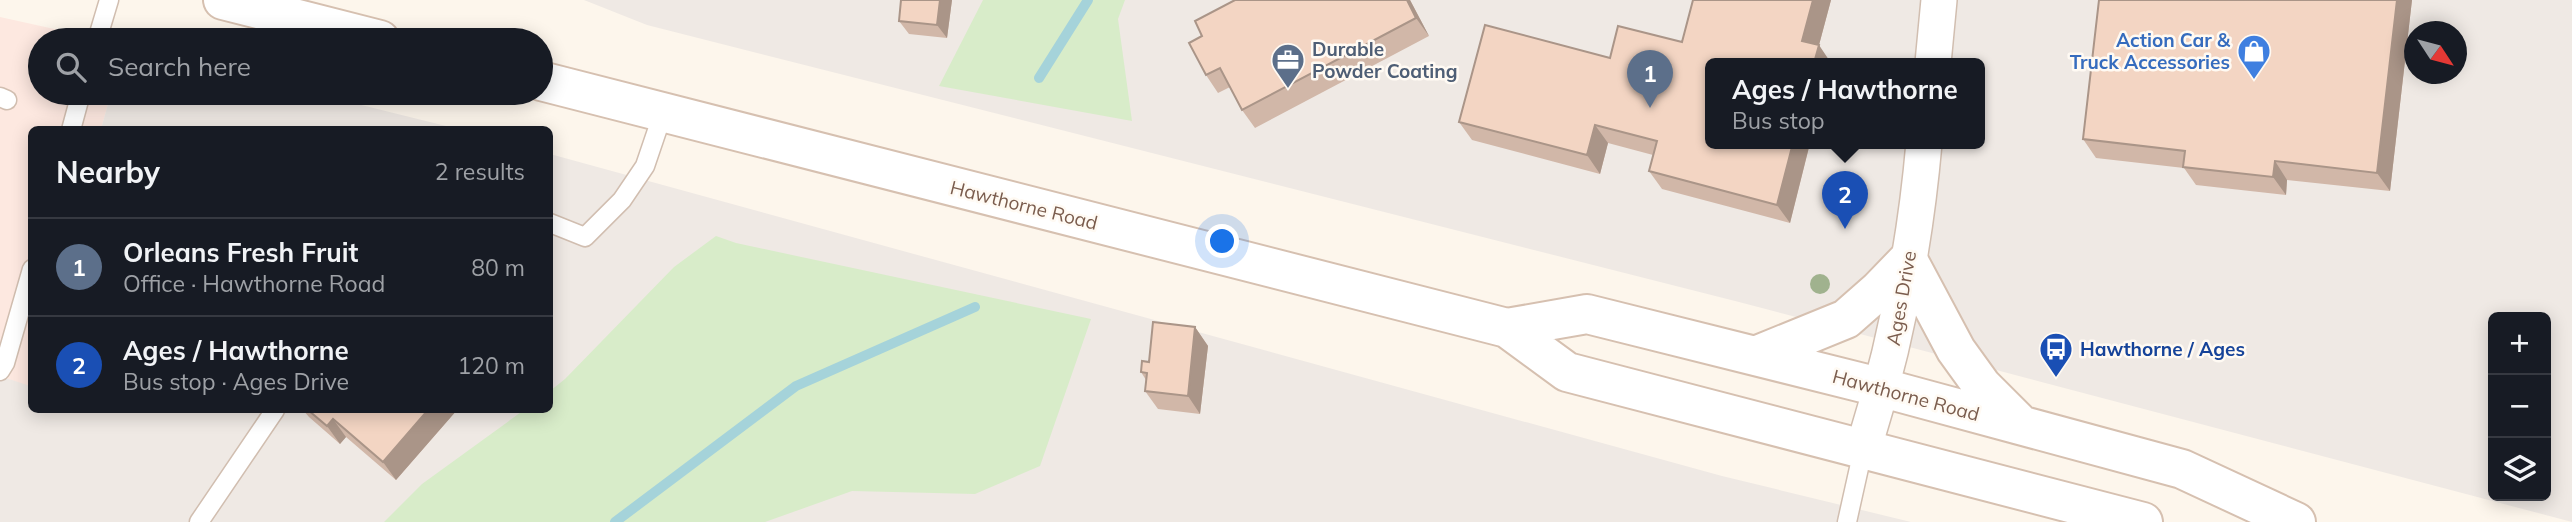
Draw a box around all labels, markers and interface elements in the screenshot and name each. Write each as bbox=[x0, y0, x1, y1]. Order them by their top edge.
north arrow bbox=[2404, 21, 2467, 84]
search box bbox=[28, 28, 553, 105]
place label: Action Car & Truck Accessories bbox=[2070, 28, 2231, 74]
shop icon: Action Car & Truck Accessories bbox=[2235, 32, 2273, 81]
place label: Durable Powder Coating bbox=[1312, 37, 1458, 83]
office icon: Durable Powder Coating bbox=[1269, 41, 1307, 90]
icon: search bbox=[52, 48, 90, 86]
text: Search here bbox=[108, 50, 251, 83]
pin: 1 bbox=[1627, 50, 1673, 108]
popup bbox=[1705, 58, 1985, 149]
text: Ages / Hawthorne bbox=[1732, 73, 1958, 106]
text: Bus stop bbox=[1732, 106, 1825, 135]
text: Nearby bbox=[56, 153, 160, 191]
text: 2 results bbox=[435, 157, 525, 186]
pin: 2 bbox=[1822, 171, 1868, 229]
street label: Hawthorne Road bbox=[948, 175, 1100, 235]
your location bbox=[1205, 224, 1239, 258]
text: Orleans Fresh Fruit bbox=[123, 236, 358, 269]
street label: Ages Drive bbox=[1881, 249, 1921, 347]
text: 1 bbox=[72, 253, 86, 282]
text: 80 m bbox=[471, 253, 525, 282]
text: Office · Hawthorne Road bbox=[123, 269, 385, 298]
map controls bbox=[2488, 312, 2551, 501]
button: + bbox=[2488, 312, 2551, 375]
bus stop icon: Hawthorne / Ages bbox=[2037, 330, 2075, 379]
text: Ages / Hawthorne bbox=[123, 334, 349, 367]
place label: Hawthorne / Ages bbox=[2080, 337, 2245, 361]
text: 2 bbox=[72, 351, 86, 380]
text: 120 m bbox=[457, 351, 525, 380]
street label: Hawthorne Road bbox=[1830, 364, 1982, 426]
text: Bus stop · Ages Drive bbox=[123, 367, 349, 396]
button: − bbox=[2488, 375, 2551, 438]
button: layers bbox=[2488, 438, 2551, 501]

